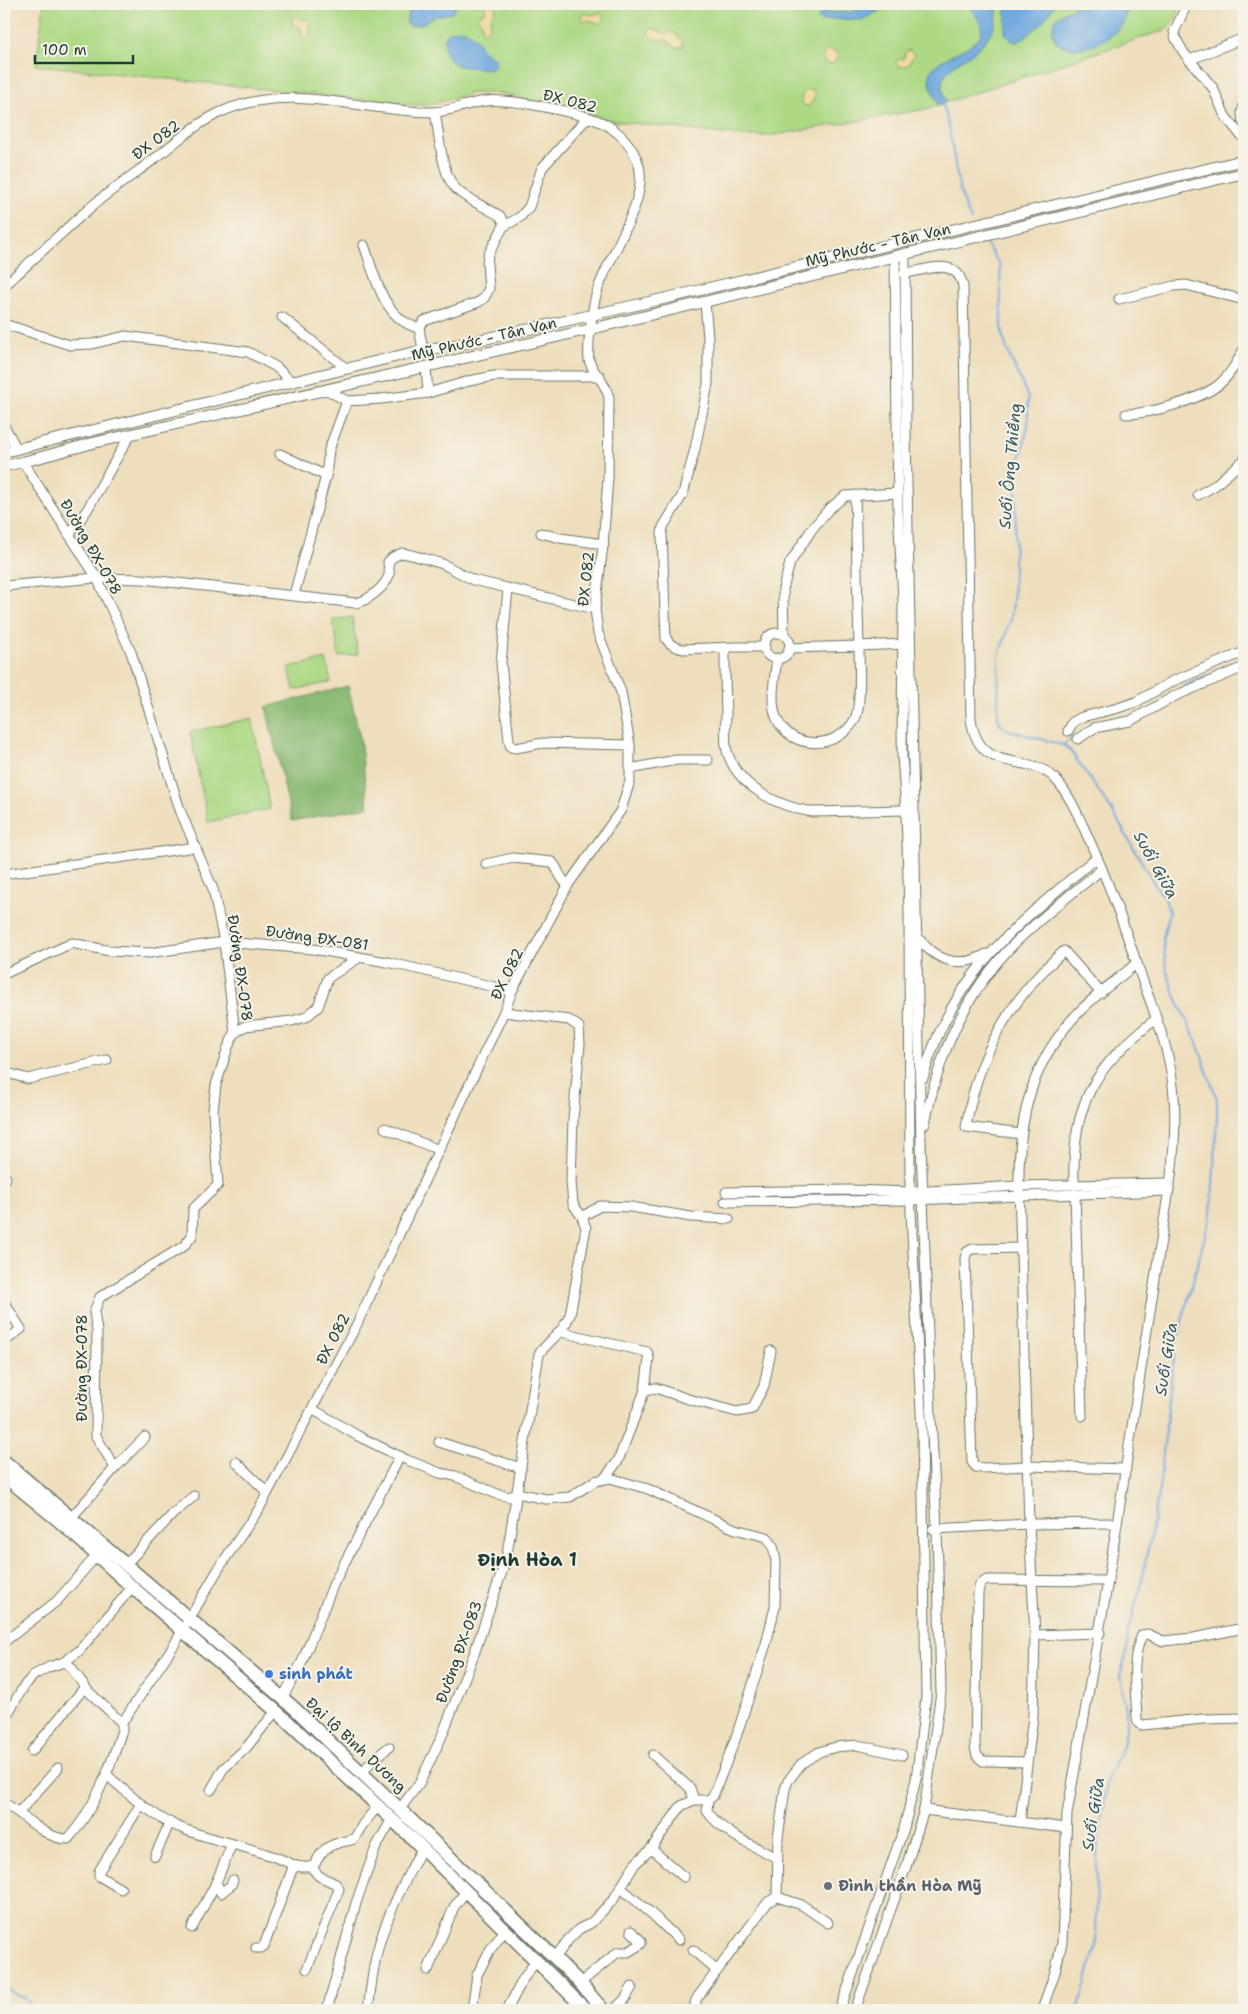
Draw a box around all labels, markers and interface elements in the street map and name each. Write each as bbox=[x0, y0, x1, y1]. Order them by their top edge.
scale bar bbox=[35, 32, 132, 64]
text: 100 m bbox=[42, 40, 87, 60]
street label: ĐX 082 bbox=[541, 85, 599, 117]
street label: ĐX 082 bbox=[128, 115, 184, 165]
street label: Mỹ Phước - Tân Vạn bbox=[803, 219, 953, 271]
street label: Mỹ Phước - Tân Vạn bbox=[409, 313, 559, 365]
water label: Suối Ông Thiềng bbox=[994, 402, 1026, 530]
street label: Đường ĐX-078 bbox=[55, 495, 127, 599]
street label: ĐX 082 bbox=[573, 551, 599, 607]
water label: Suối Giữa bbox=[1129, 828, 1183, 903]
street label: Đường ĐX-078 bbox=[223, 913, 257, 1023]
street label: Đường ĐX-081 bbox=[264, 921, 370, 955]
street label: ĐX 082 bbox=[486, 945, 528, 1003]
street label: ĐX 082 bbox=[312, 1310, 354, 1368]
street label: Đường ĐX-078 bbox=[72, 1314, 92, 1422]
water label: Suối Giữa bbox=[1150, 1321, 1182, 1397]
district label: Định Hòa 1 bbox=[477, 1548, 577, 1572]
street label: Đường ĐX-083 bbox=[431, 1598, 487, 1706]
place label: sinh phát bbox=[279, 1664, 353, 1684]
marker: sinh phát bbox=[263, 1668, 275, 1680]
street label: Đại lộ Bình Dương bbox=[301, 1693, 411, 1797]
water label: Suối Giữa bbox=[1077, 1776, 1109, 1852]
place label: Đình thần Hòa Mỹ bbox=[838, 1876, 982, 1896]
marker: Đình thần Hòa Mỹ bbox=[822, 1880, 834, 1892]

